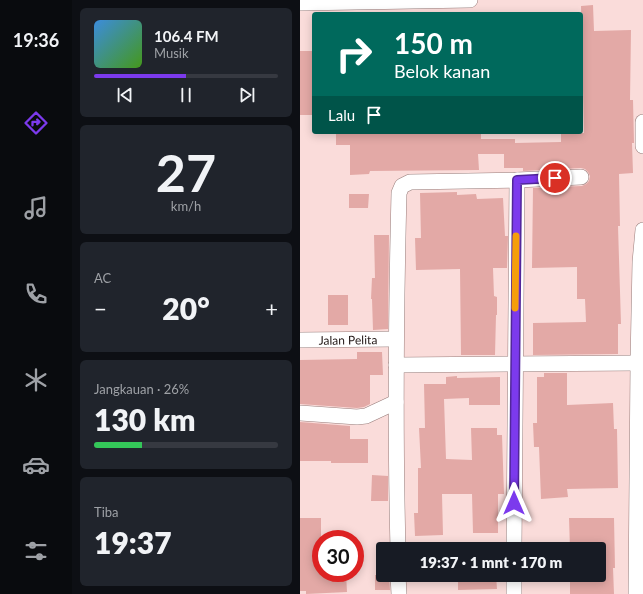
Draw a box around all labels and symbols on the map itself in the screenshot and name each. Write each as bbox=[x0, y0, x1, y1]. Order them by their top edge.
pin bbox=[538, 161, 572, 195]
street label: Jalan Pelita bbox=[319, 332, 377, 347]
position arrow bbox=[493, 482, 535, 524]
speed limit sign: 30 bbox=[312, 530, 364, 582]

